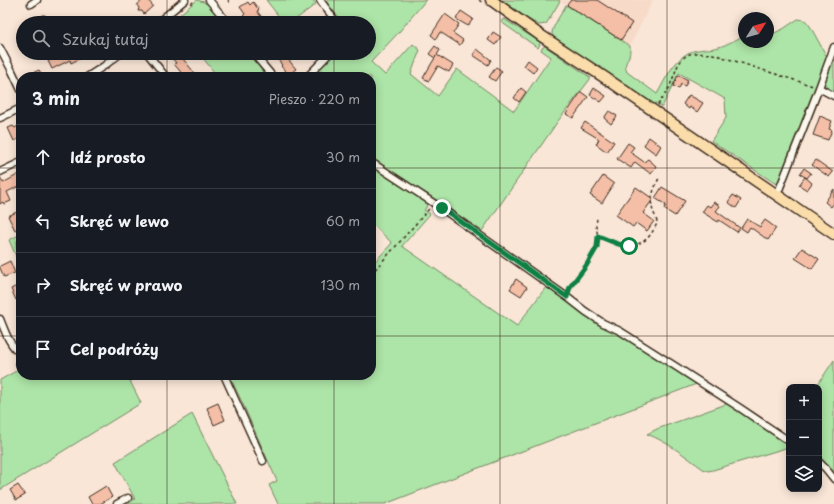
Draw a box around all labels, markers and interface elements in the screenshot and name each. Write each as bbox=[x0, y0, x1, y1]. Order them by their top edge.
north arrow bbox=[738, 12, 774, 48]
search box bbox=[16, 16, 376, 60]
icon: search bbox=[30, 27, 52, 49]
text: Szukaj tutaj bbox=[62, 27, 149, 50]
text: 3 min bbox=[32, 85, 80, 111]
text: Pieszo · 220 m bbox=[269, 89, 360, 108]
text: Idź prosto bbox=[70, 145, 145, 168]
icon: ahead bbox=[32, 146, 54, 168]
text: 30 m bbox=[326, 147, 360, 166]
route end bbox=[433, 199, 451, 217]
text: Skręć w lewo bbox=[70, 209, 169, 232]
icon: left bbox=[32, 210, 54, 232]
text: 60 m bbox=[326, 211, 360, 230]
route start bbox=[620, 237, 638, 255]
text: Skręć w prawo bbox=[70, 273, 183, 296]
icon: right bbox=[32, 274, 54, 296]
text: 130 m bbox=[321, 275, 360, 294]
text: Cel podróży bbox=[70, 337, 158, 360]
icon: arrive bbox=[32, 338, 54, 360]
map controls bbox=[786, 384, 822, 492]
button: + bbox=[786, 384, 822, 420]
button: − bbox=[786, 420, 822, 456]
button: layers bbox=[786, 456, 822, 492]

